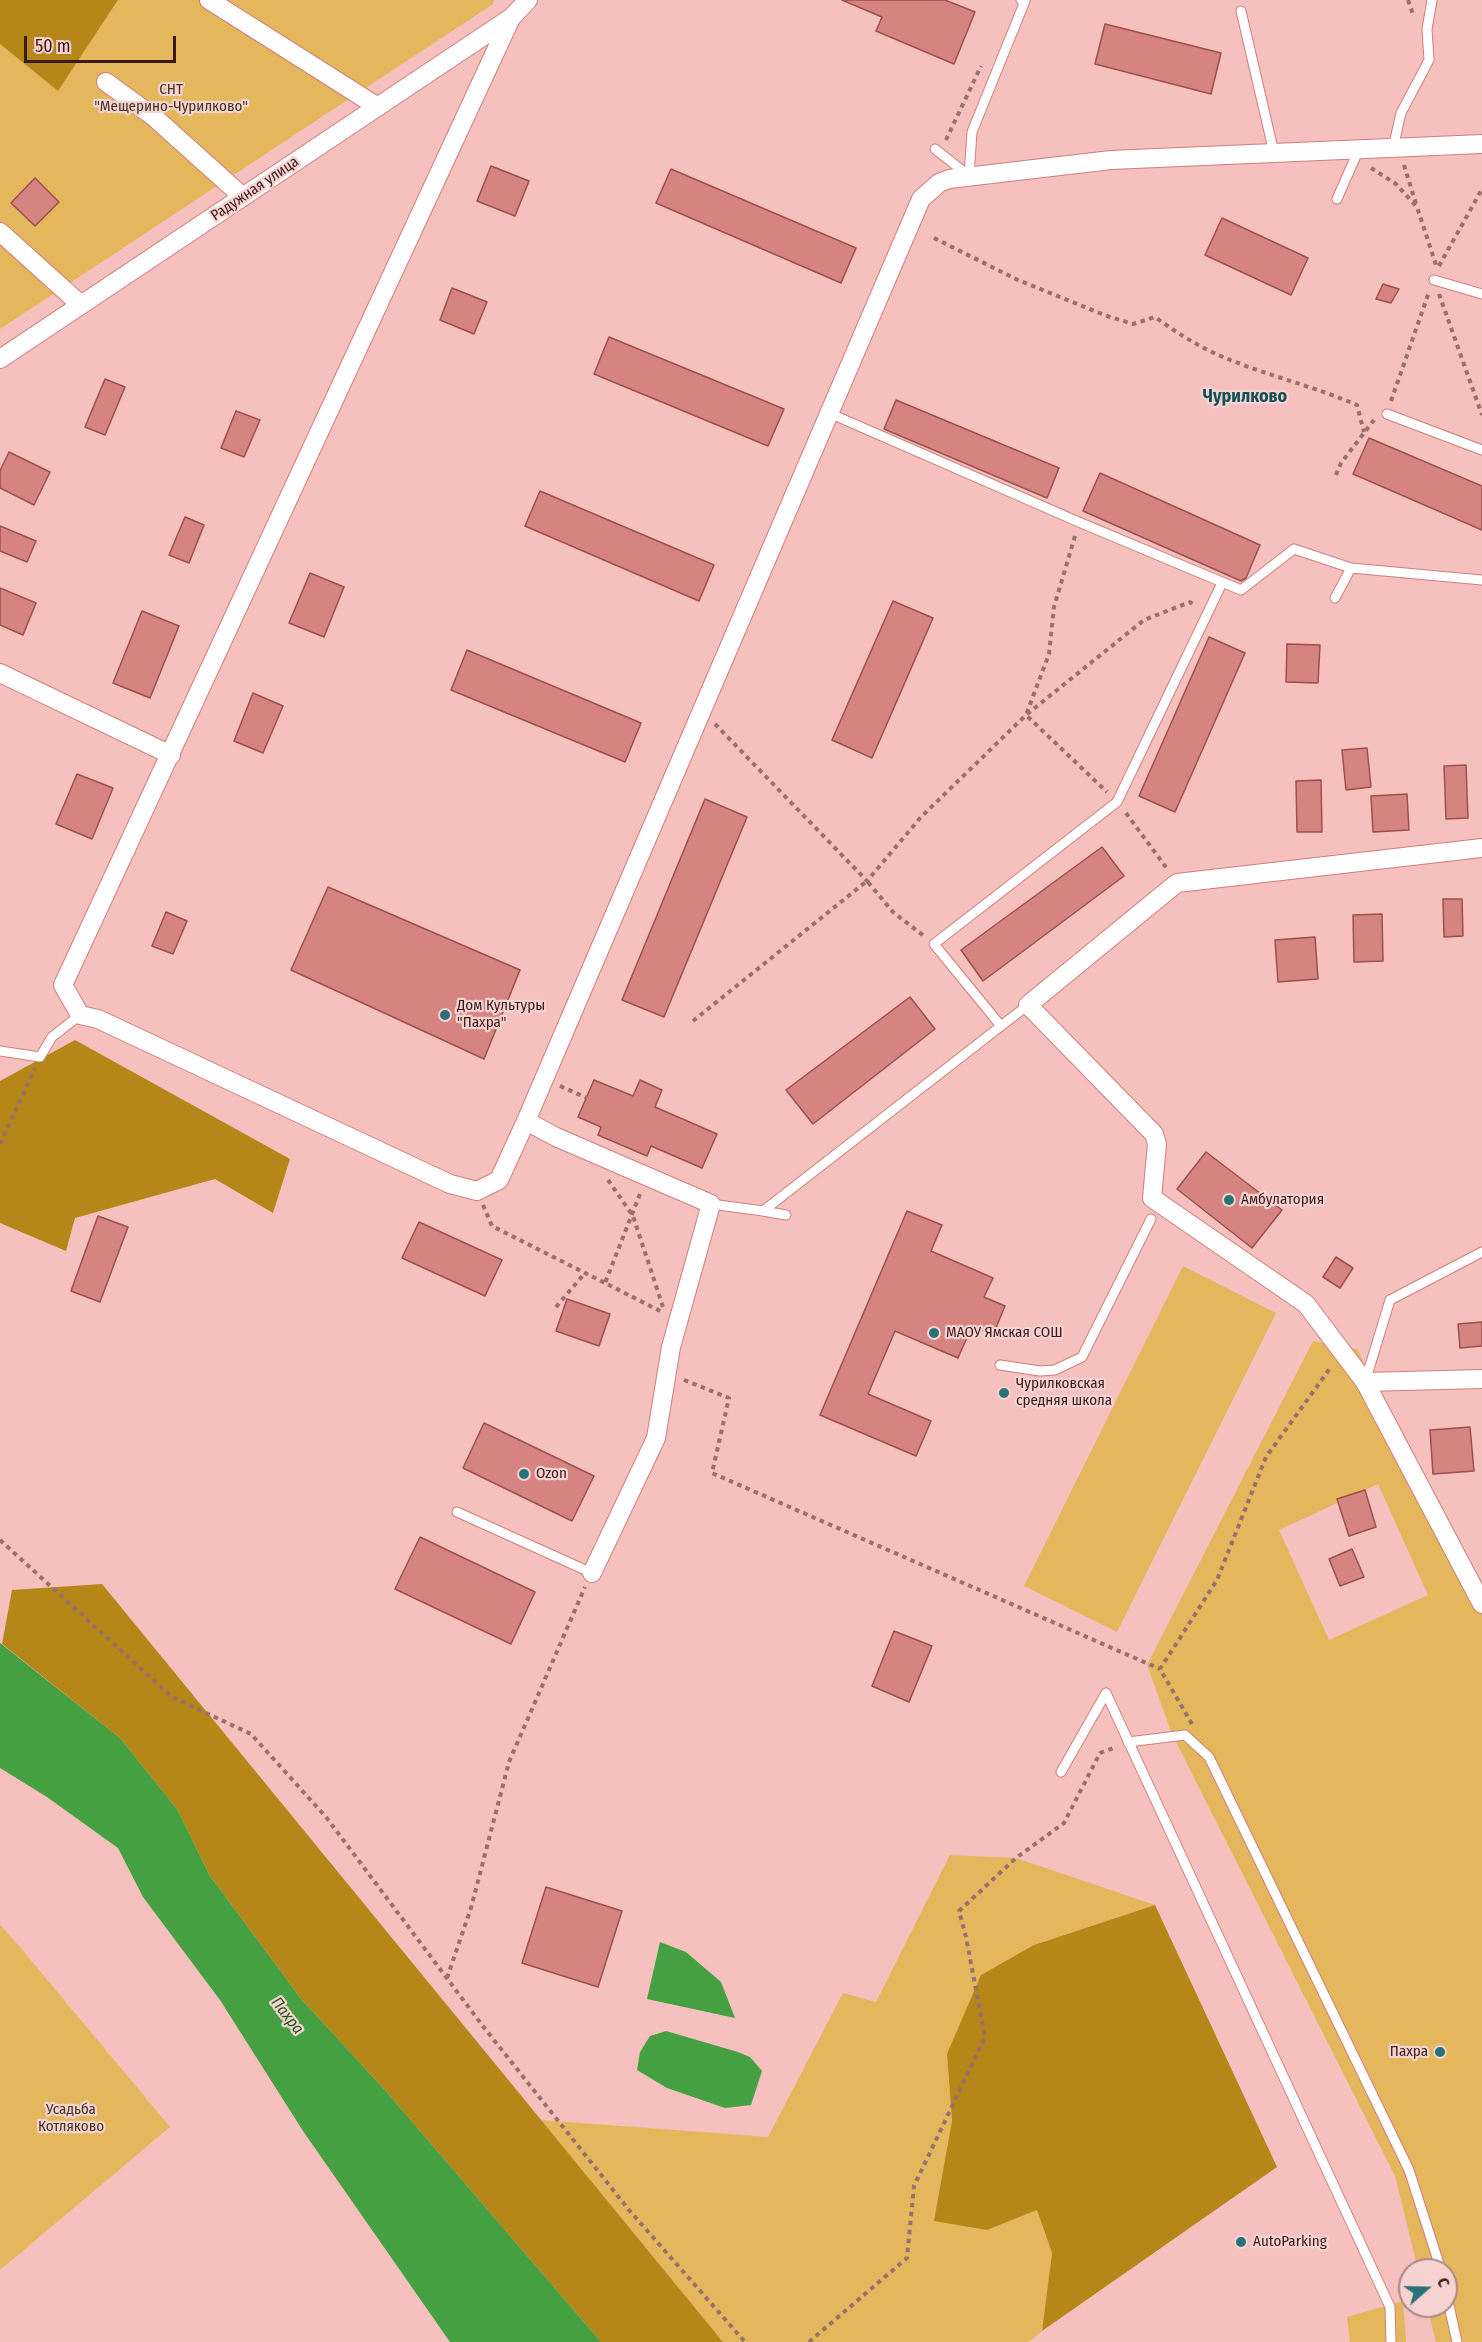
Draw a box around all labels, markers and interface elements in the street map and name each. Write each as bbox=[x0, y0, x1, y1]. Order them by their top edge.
scale bar bbox=[27, 24, 178, 62]
text: 50 m bbox=[35, 35, 71, 57]
park label: СНТ "Мещерино-Чурилково" bbox=[94, 81, 248, 116]
street label: Радужная улица bbox=[208, 153, 302, 225]
district label: Чурилково bbox=[1203, 386, 1287, 408]
place label: Дом Культуры "Пахра" bbox=[457, 997, 545, 1032]
marker: Дом Культуры "Пахра" bbox=[438, 1008, 452, 1022]
place label: Амбулатория bbox=[1241, 1191, 1324, 1209]
marker: Амбулатория bbox=[1222, 1193, 1236, 1207]
place label: МАОУ Ямская СОШ bbox=[946, 1324, 1062, 1342]
marker: МАОУ Ямская СОШ bbox=[927, 1326, 941, 1340]
place label: Чурилковская средняя школа bbox=[1016, 1375, 1112, 1410]
marker: Чурилковская средняя школа bbox=[997, 1386, 1011, 1400]
place label: Ozon bbox=[536, 1465, 567, 1483]
marker: Ozon bbox=[517, 1467, 531, 1481]
water label: Пахра bbox=[267, 1994, 307, 2038]
place label: Пахра bbox=[1390, 2043, 1428, 2061]
marker: Пахра bbox=[1433, 2045, 1447, 2059]
park label: Усадьба Котляково bbox=[38, 2101, 104, 2136]
place label: AutoParking bbox=[1253, 2233, 1327, 2251]
marker: AutoParking bbox=[1234, 2235, 1248, 2249]
north arrow bbox=[1398, 2258, 1458, 2318]
text: С bbox=[1433, 2275, 1454, 2290]

